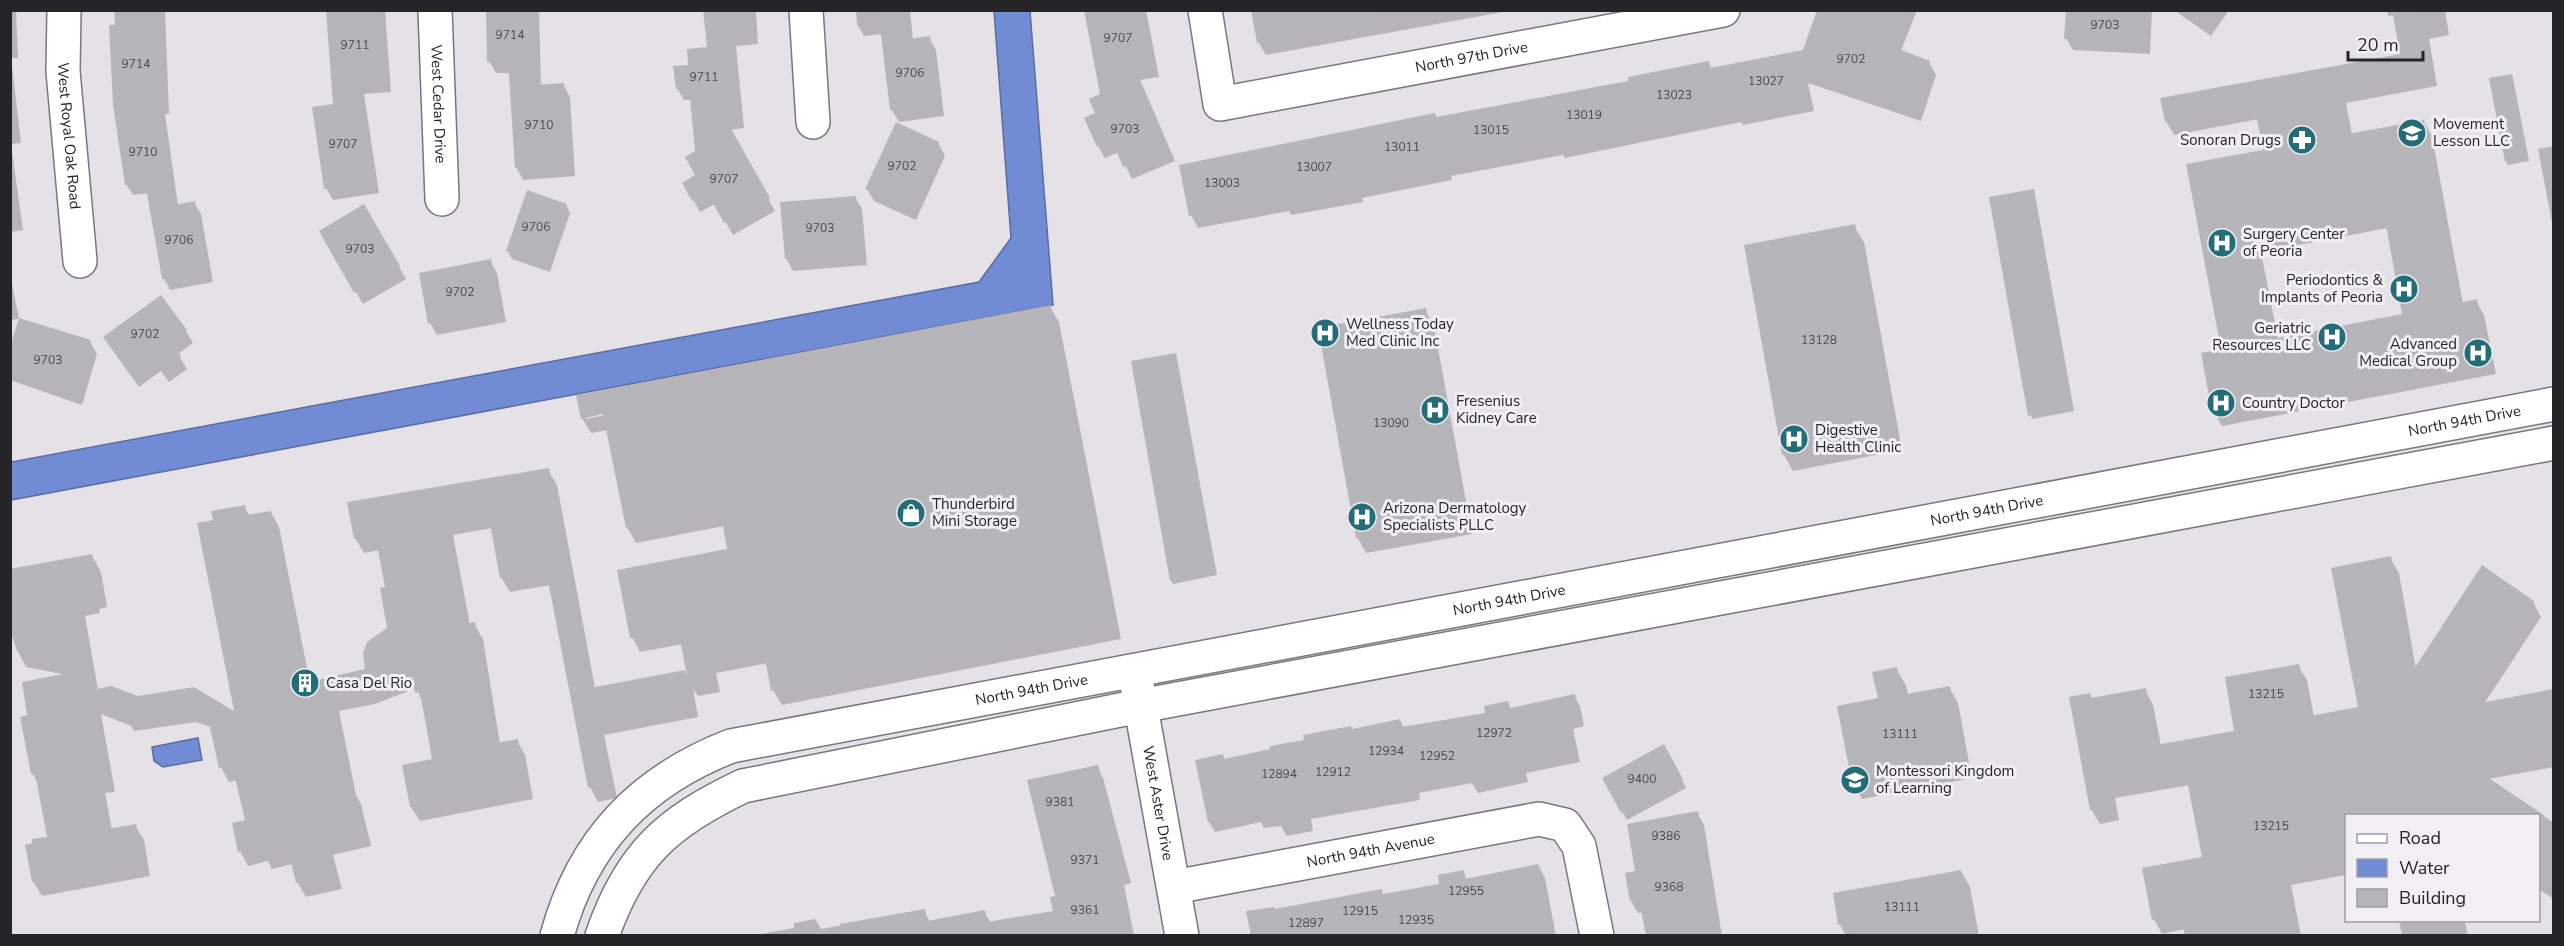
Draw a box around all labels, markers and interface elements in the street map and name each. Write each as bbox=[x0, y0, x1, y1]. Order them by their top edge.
house number: 9703 bbox=[2091, 17, 2119, 33]
scale bar bbox=[2348, 24, 2423, 62]
house number: 9714 bbox=[496, 27, 524, 43]
house number: 9707 bbox=[1104, 30, 1132, 46]
text: 20 m bbox=[2357, 33, 2399, 57]
house number: 9711 bbox=[341, 37, 369, 53]
street label: North 97th Drive bbox=[1413, 37, 1529, 77]
street label: West Cedar Drive bbox=[426, 44, 451, 164]
house number: 9702 bbox=[1837, 51, 1865, 67]
house number: 9714 bbox=[122, 56, 150, 72]
street label: West Royal Oak Road bbox=[53, 62, 85, 210]
house number: 9706 bbox=[896, 65, 924, 81]
house number: 9711 bbox=[690, 69, 718, 85]
house number: 13027 bbox=[1748, 73, 1784, 89]
house number: 13023 bbox=[1656, 87, 1692, 103]
house number: 13019 bbox=[1566, 107, 1602, 123]
place label: Movement Lesson LLC bbox=[2433, 114, 2510, 151]
house number: 9710 bbox=[525, 117, 553, 133]
school or university icon: Movement Lesson LLC bbox=[2396, 117, 2428, 149]
house number: 9703 bbox=[1111, 121, 1139, 137]
house number: 13015 bbox=[1473, 122, 1509, 138]
pharmacy icon: Sonoran Drugs bbox=[2286, 124, 2318, 156]
place label: Sonoran Drugs bbox=[2180, 130, 2281, 150]
house number: 9707 bbox=[329, 136, 357, 152]
house number: 13011 bbox=[1384, 139, 1420, 155]
house number: 9710 bbox=[129, 144, 157, 160]
house number: 9702 bbox=[888, 158, 916, 174]
house number: 13007 bbox=[1296, 159, 1332, 175]
house number: 9707 bbox=[710, 171, 738, 187]
house number: 13003 bbox=[1204, 175, 1240, 191]
house number: 9706 bbox=[522, 219, 550, 235]
house number: 9703 bbox=[806, 220, 834, 236]
place label: Surgery Center of Peoria bbox=[2243, 224, 2345, 261]
hospital icon: Surgery Center of Peoria bbox=[2206, 227, 2238, 259]
house number: 9706 bbox=[165, 232, 193, 248]
house number: 9703 bbox=[346, 241, 374, 257]
place label: Periodontics & Implants of Peoria bbox=[2261, 270, 2384, 307]
hospital icon: Periodontics & Implants of Peoria bbox=[2388, 273, 2420, 305]
house number: 9702 bbox=[446, 284, 474, 300]
place label: Wellness Today Med Clinic Inc bbox=[1346, 314, 1454, 351]
hospital icon: Wellness Today Med Clinic Inc bbox=[1309, 317, 1341, 349]
place label: Geriatric Resources LLC bbox=[2212, 318, 2311, 355]
hospital icon: Geriatric Resources LLC bbox=[2316, 321, 2348, 353]
house number: 9702 bbox=[131, 326, 159, 342]
house number: 13128 bbox=[1801, 332, 1837, 348]
place label: Advanced Medical Group bbox=[2359, 334, 2457, 371]
hospital icon: Advanced Medical Group bbox=[2462, 337, 2494, 369]
house number: 9703 bbox=[34, 352, 62, 368]
hospital icon: Country Doctor bbox=[2205, 387, 2237, 419]
place label: Fresenius Kidney Care bbox=[1456, 391, 1537, 428]
place label: Country Doctor bbox=[2242, 393, 2345, 413]
hospital icon: Fresenius Kidney Care bbox=[1419, 394, 1451, 426]
street label: North 94th Drive bbox=[2407, 400, 2522, 441]
house number: 13090 bbox=[1373, 415, 1409, 431]
place label: Digestive Health Clinic bbox=[1815, 420, 1901, 457]
hospital icon: Digestive Health Clinic bbox=[1778, 423, 1810, 455]
street label: North 94th Drive bbox=[1929, 490, 2045, 531]
place label: Thunderbird Mini Storage bbox=[932, 494, 1017, 531]
shop icon: Thunderbird Mini Storage bbox=[895, 497, 927, 529]
place label: Arizona Dermatology Specialists PLLC bbox=[1383, 498, 1527, 535]
hospital icon: Arizona Dermatology Specialists PLLC bbox=[1346, 501, 1378, 533]
street label: North 94th Drive bbox=[1451, 580, 1567, 620]
building icon: Casa Del Rio bbox=[289, 667, 321, 699]
street label: North 94th Drive bbox=[974, 669, 1089, 710]
place label: Casa Del Rio bbox=[326, 673, 412, 693]
house number: 13215 bbox=[2248, 686, 2284, 702]
house number: 12972 bbox=[1476, 725, 1512, 741]
house number: 13111 bbox=[1882, 726, 1918, 742]
house number: 12934 bbox=[1368, 743, 1404, 759]
street label: West Aster Drive bbox=[1138, 744, 1178, 862]
house number: 12952 bbox=[1419, 748, 1455, 764]
place label: Montessori Kingdom of Learning bbox=[1876, 761, 2014, 798]
house number: 12912 bbox=[1315, 764, 1351, 780]
school or university icon: Montessori Kingdom of Learning bbox=[1839, 764, 1871, 796]
house number: 12894 bbox=[1261, 766, 1297, 782]
house number: 9400 bbox=[1628, 771, 1656, 787]
house number: 9381 bbox=[1046, 794, 1074, 810]
legend bbox=[2345, 814, 2540, 922]
house number: 13215 bbox=[2253, 818, 2289, 834]
text: Road bbox=[2399, 826, 2441, 850]
house number: 9386 bbox=[1652, 828, 1680, 844]
street label: North 94th Avenue bbox=[1305, 829, 1436, 872]
house number: 9371 bbox=[1071, 852, 1099, 868]
text: Water bbox=[2399, 856, 2450, 880]
house number: 9368 bbox=[1655, 879, 1683, 895]
house number: 12955 bbox=[1448, 883, 1484, 899]
text: Building bbox=[2399, 886, 2466, 910]
house number: 13111 bbox=[1884, 899, 1920, 915]
house number: 9361 bbox=[1071, 902, 1099, 918]
house number: 12915 bbox=[1342, 903, 1378, 919]
house number: 12935 bbox=[1398, 912, 1434, 928]
house number: 12897 bbox=[1288, 915, 1324, 931]

